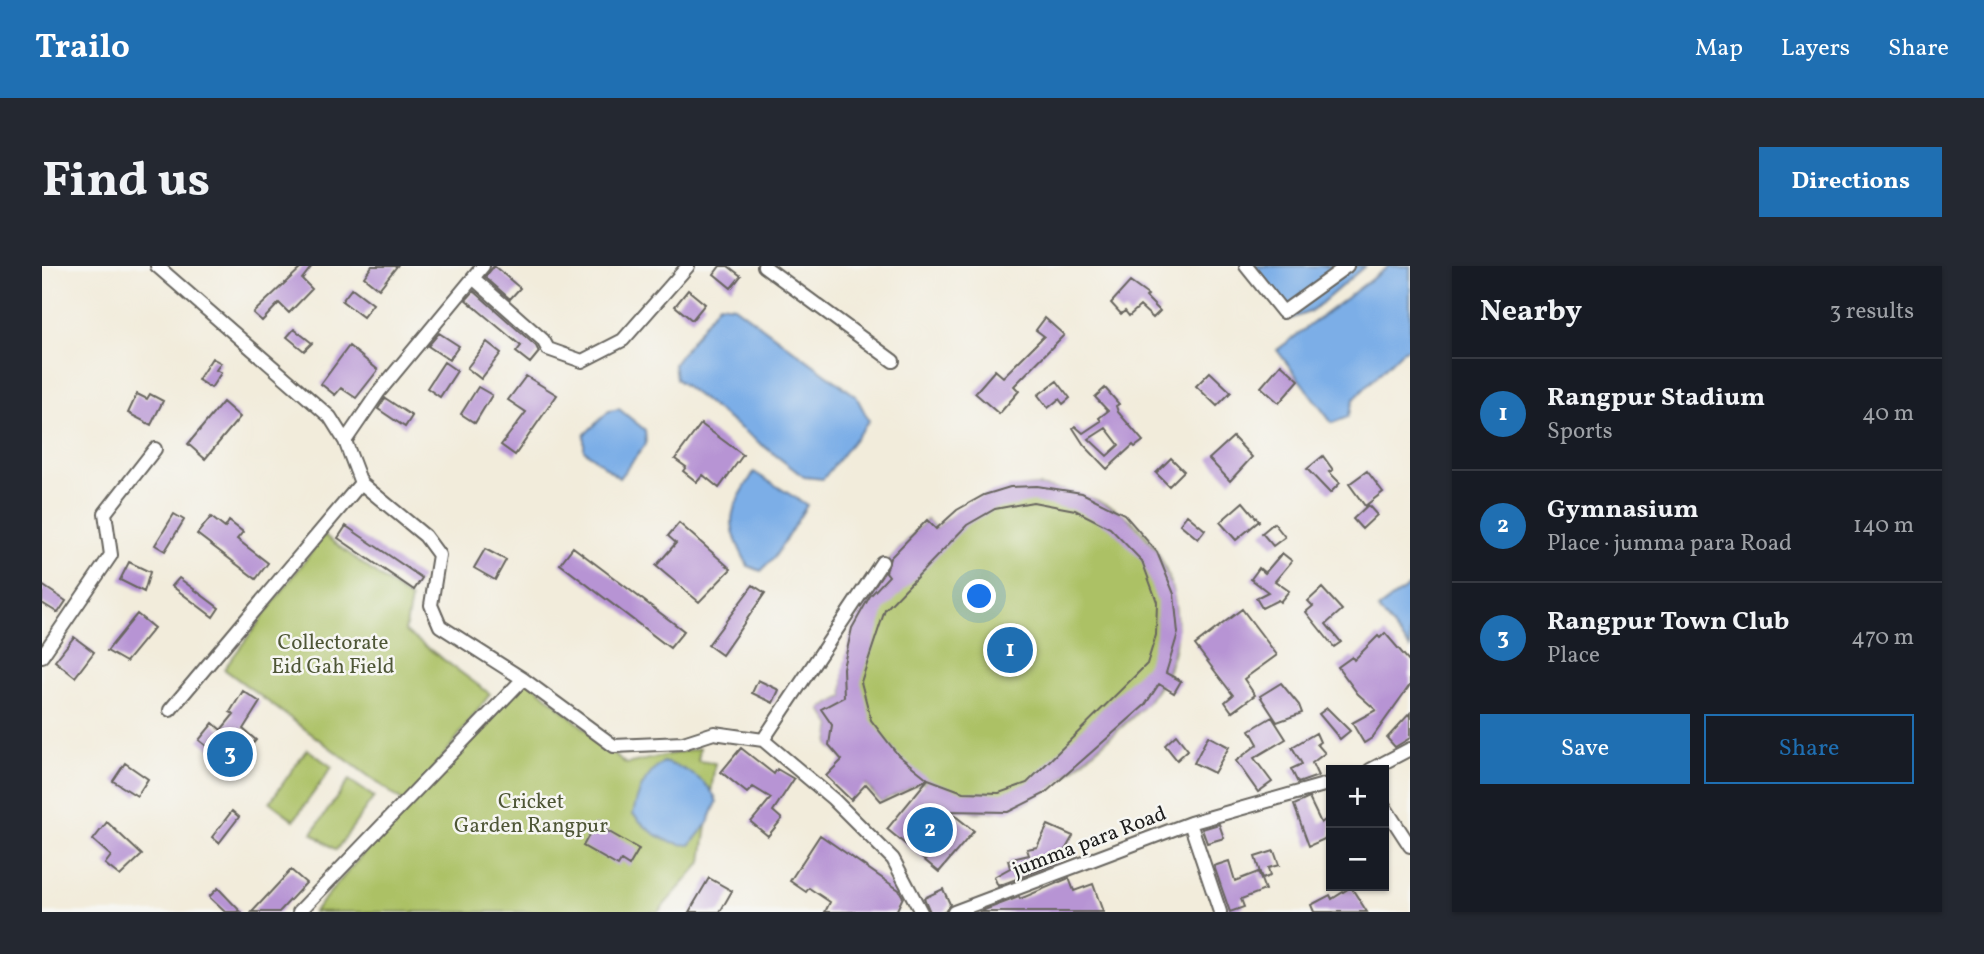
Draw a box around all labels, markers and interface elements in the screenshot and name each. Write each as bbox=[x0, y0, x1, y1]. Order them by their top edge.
text: Trailo bbox=[35, 26, 130, 72]
text: Map bbox=[1695, 32, 1743, 66]
text: Layers bbox=[1781, 32, 1850, 66]
text: Share bbox=[1888, 32, 1949, 66]
button: Directions bbox=[1759, 147, 1942, 217]
text: Find us bbox=[42, 148, 210, 217]
text: Nearby bbox=[1480, 291, 1582, 333]
text: 3 results bbox=[1829, 296, 1914, 328]
text: Rangpur Stadium bbox=[1547, 380, 1765, 416]
text: 1 bbox=[1498, 398, 1508, 430]
text: 40 m bbox=[1862, 398, 1914, 430]
text: Sports bbox=[1547, 416, 1613, 448]
text: Gymnasium bbox=[1547, 492, 1699, 528]
text: 2 bbox=[1497, 510, 1509, 542]
text: 140 m bbox=[1853, 510, 1914, 542]
text: Place · jumma para Road bbox=[1547, 528, 1792, 560]
your location bbox=[962, 579, 996, 613]
text: Rangpur Town Club bbox=[1547, 604, 1789, 640]
text: 3 bbox=[1497, 622, 1509, 654]
text: 470 m bbox=[1851, 622, 1914, 654]
pin: 1 bbox=[987, 624, 1033, 676]
park label: Collectorate Eid Gah Field bbox=[271, 629, 395, 682]
text: Place bbox=[1547, 640, 1600, 672]
button: Save bbox=[1480, 714, 1690, 784]
button: Share bbox=[1704, 714, 1914, 784]
pin: 3 bbox=[207, 728, 253, 780]
map controls bbox=[1326, 765, 1389, 891]
button: + bbox=[1326, 765, 1389, 828]
park label: Cricket Garden Rangpur bbox=[454, 788, 608, 841]
street label: jumma para Road bbox=[1008, 800, 1171, 885]
pin: 2 bbox=[907, 804, 953, 856]
button: − bbox=[1326, 828, 1389, 891]

